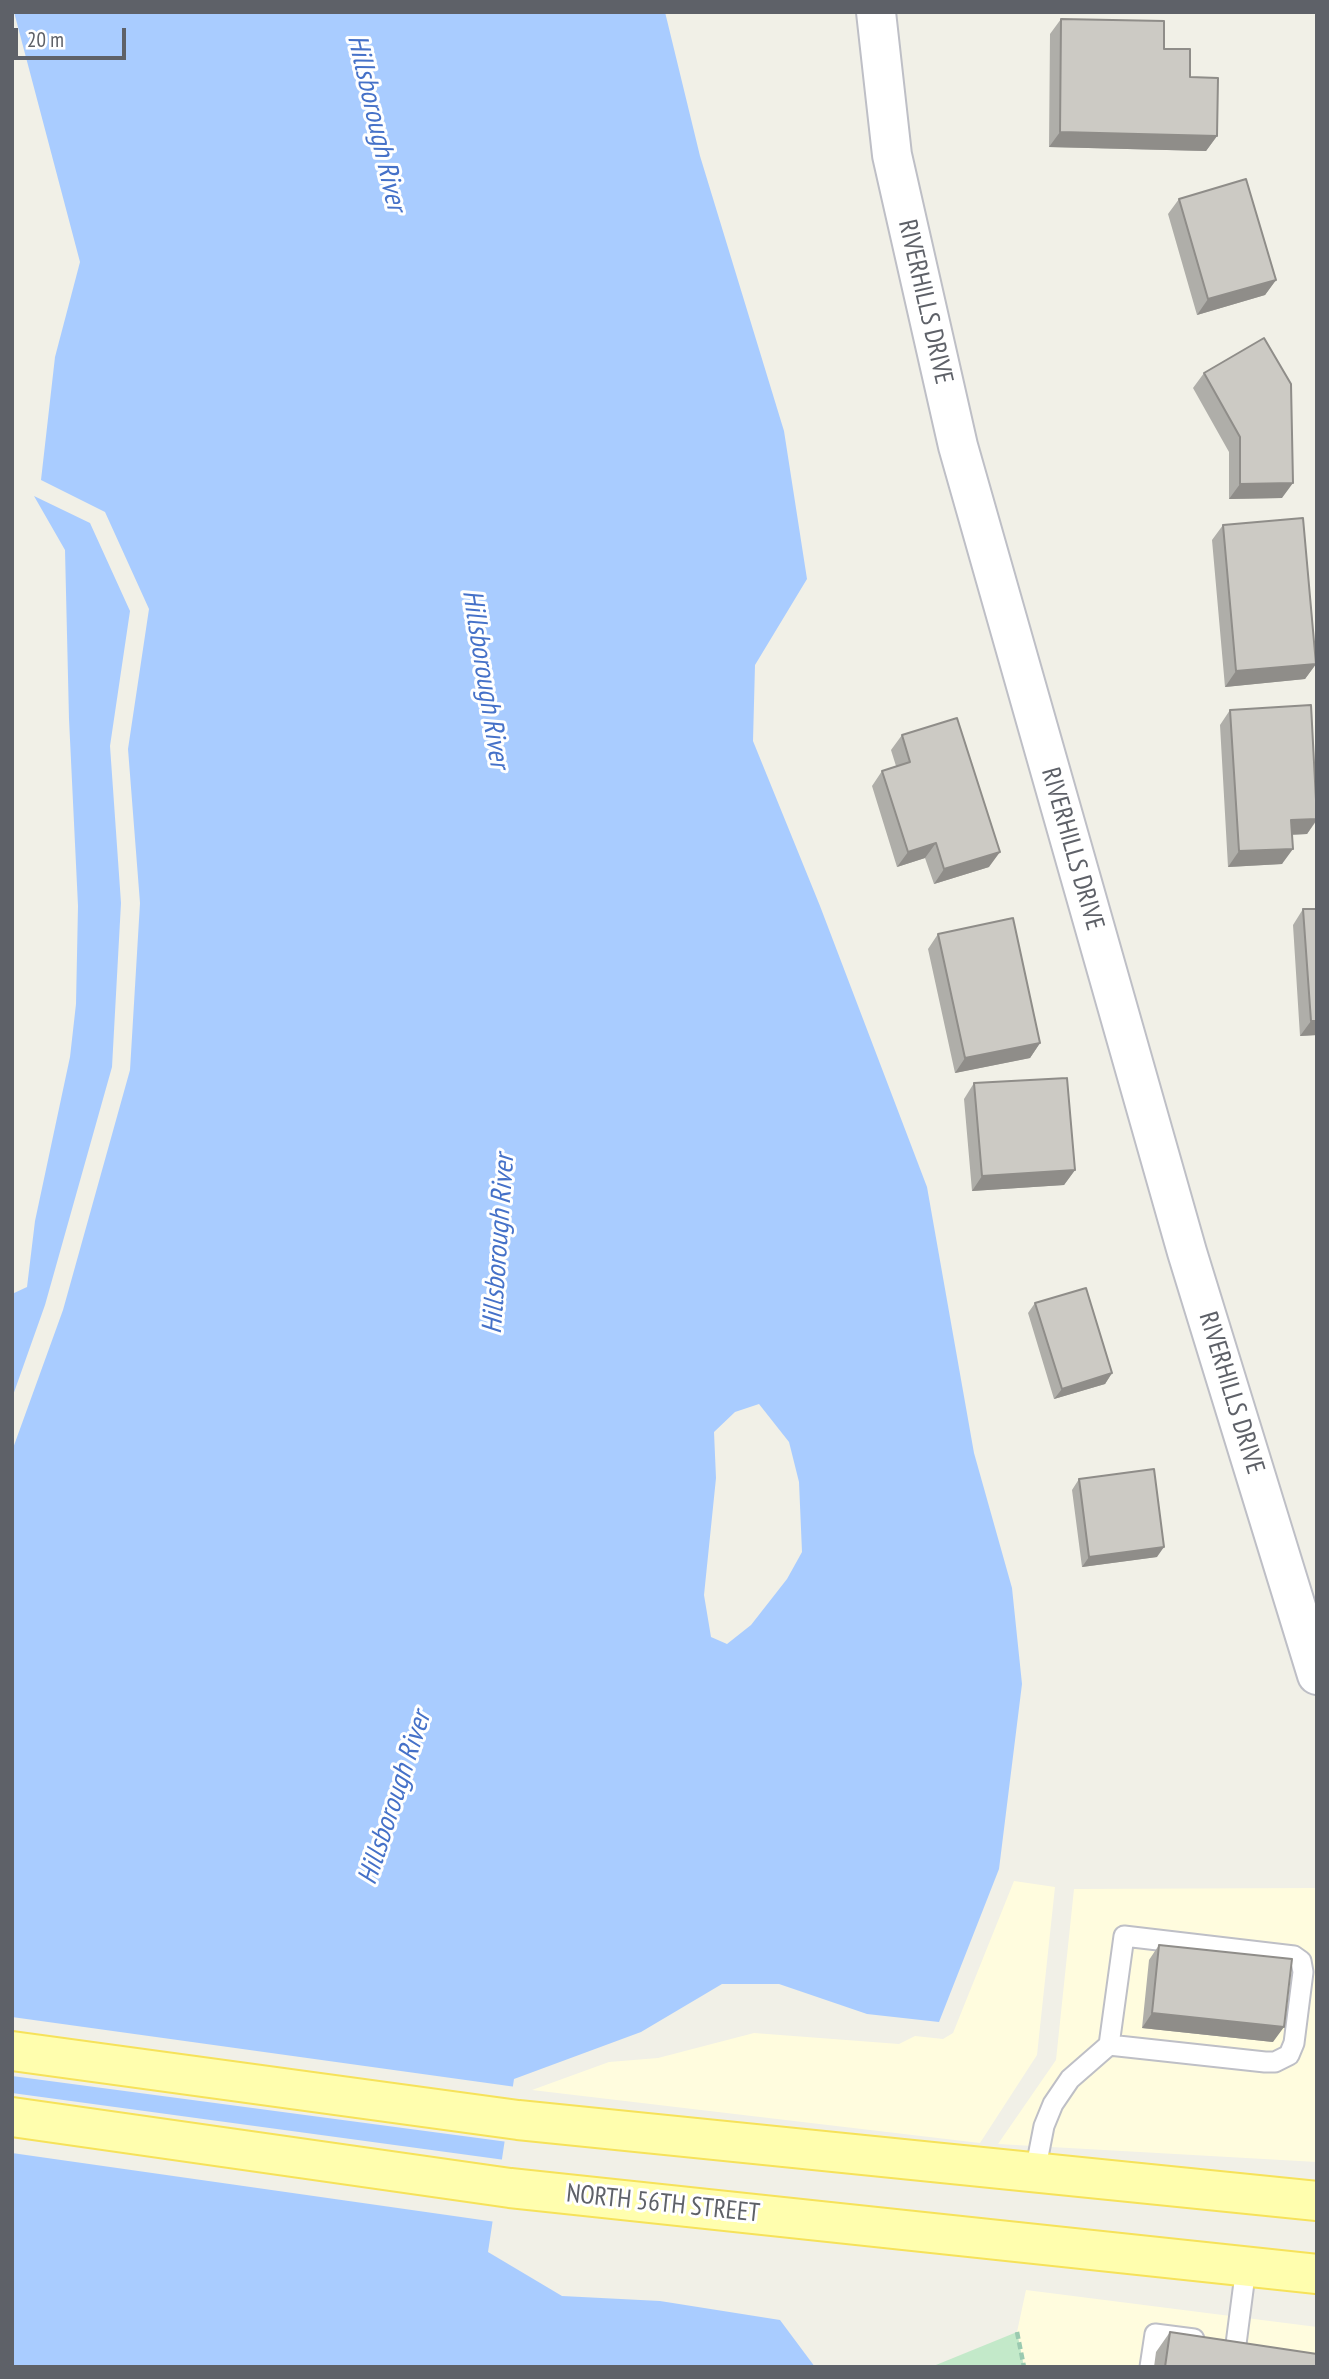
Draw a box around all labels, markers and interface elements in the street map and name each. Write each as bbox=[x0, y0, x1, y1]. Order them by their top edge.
scale bar bbox=[18, 14, 130, 58]
text: 20 m bbox=[27, 26, 64, 53]
water label: Hillsborough River bbox=[339, 32, 413, 214]
street label: RIVERHILLS DRIVE bbox=[891, 217, 959, 387]
water label: Hillsborough River bbox=[454, 588, 516, 770]
street label: RIVERHILLS DRIVE bbox=[1034, 764, 1110, 934]
water label: Hillsborough River bbox=[476, 1153, 522, 1335]
street label: RIVERHILLS DRIVE bbox=[1192, 1308, 1270, 1478]
water label: Hillsborough River bbox=[351, 1707, 439, 1889]
street label: NORTH 56TH STREET bbox=[565, 2178, 761, 2230]

